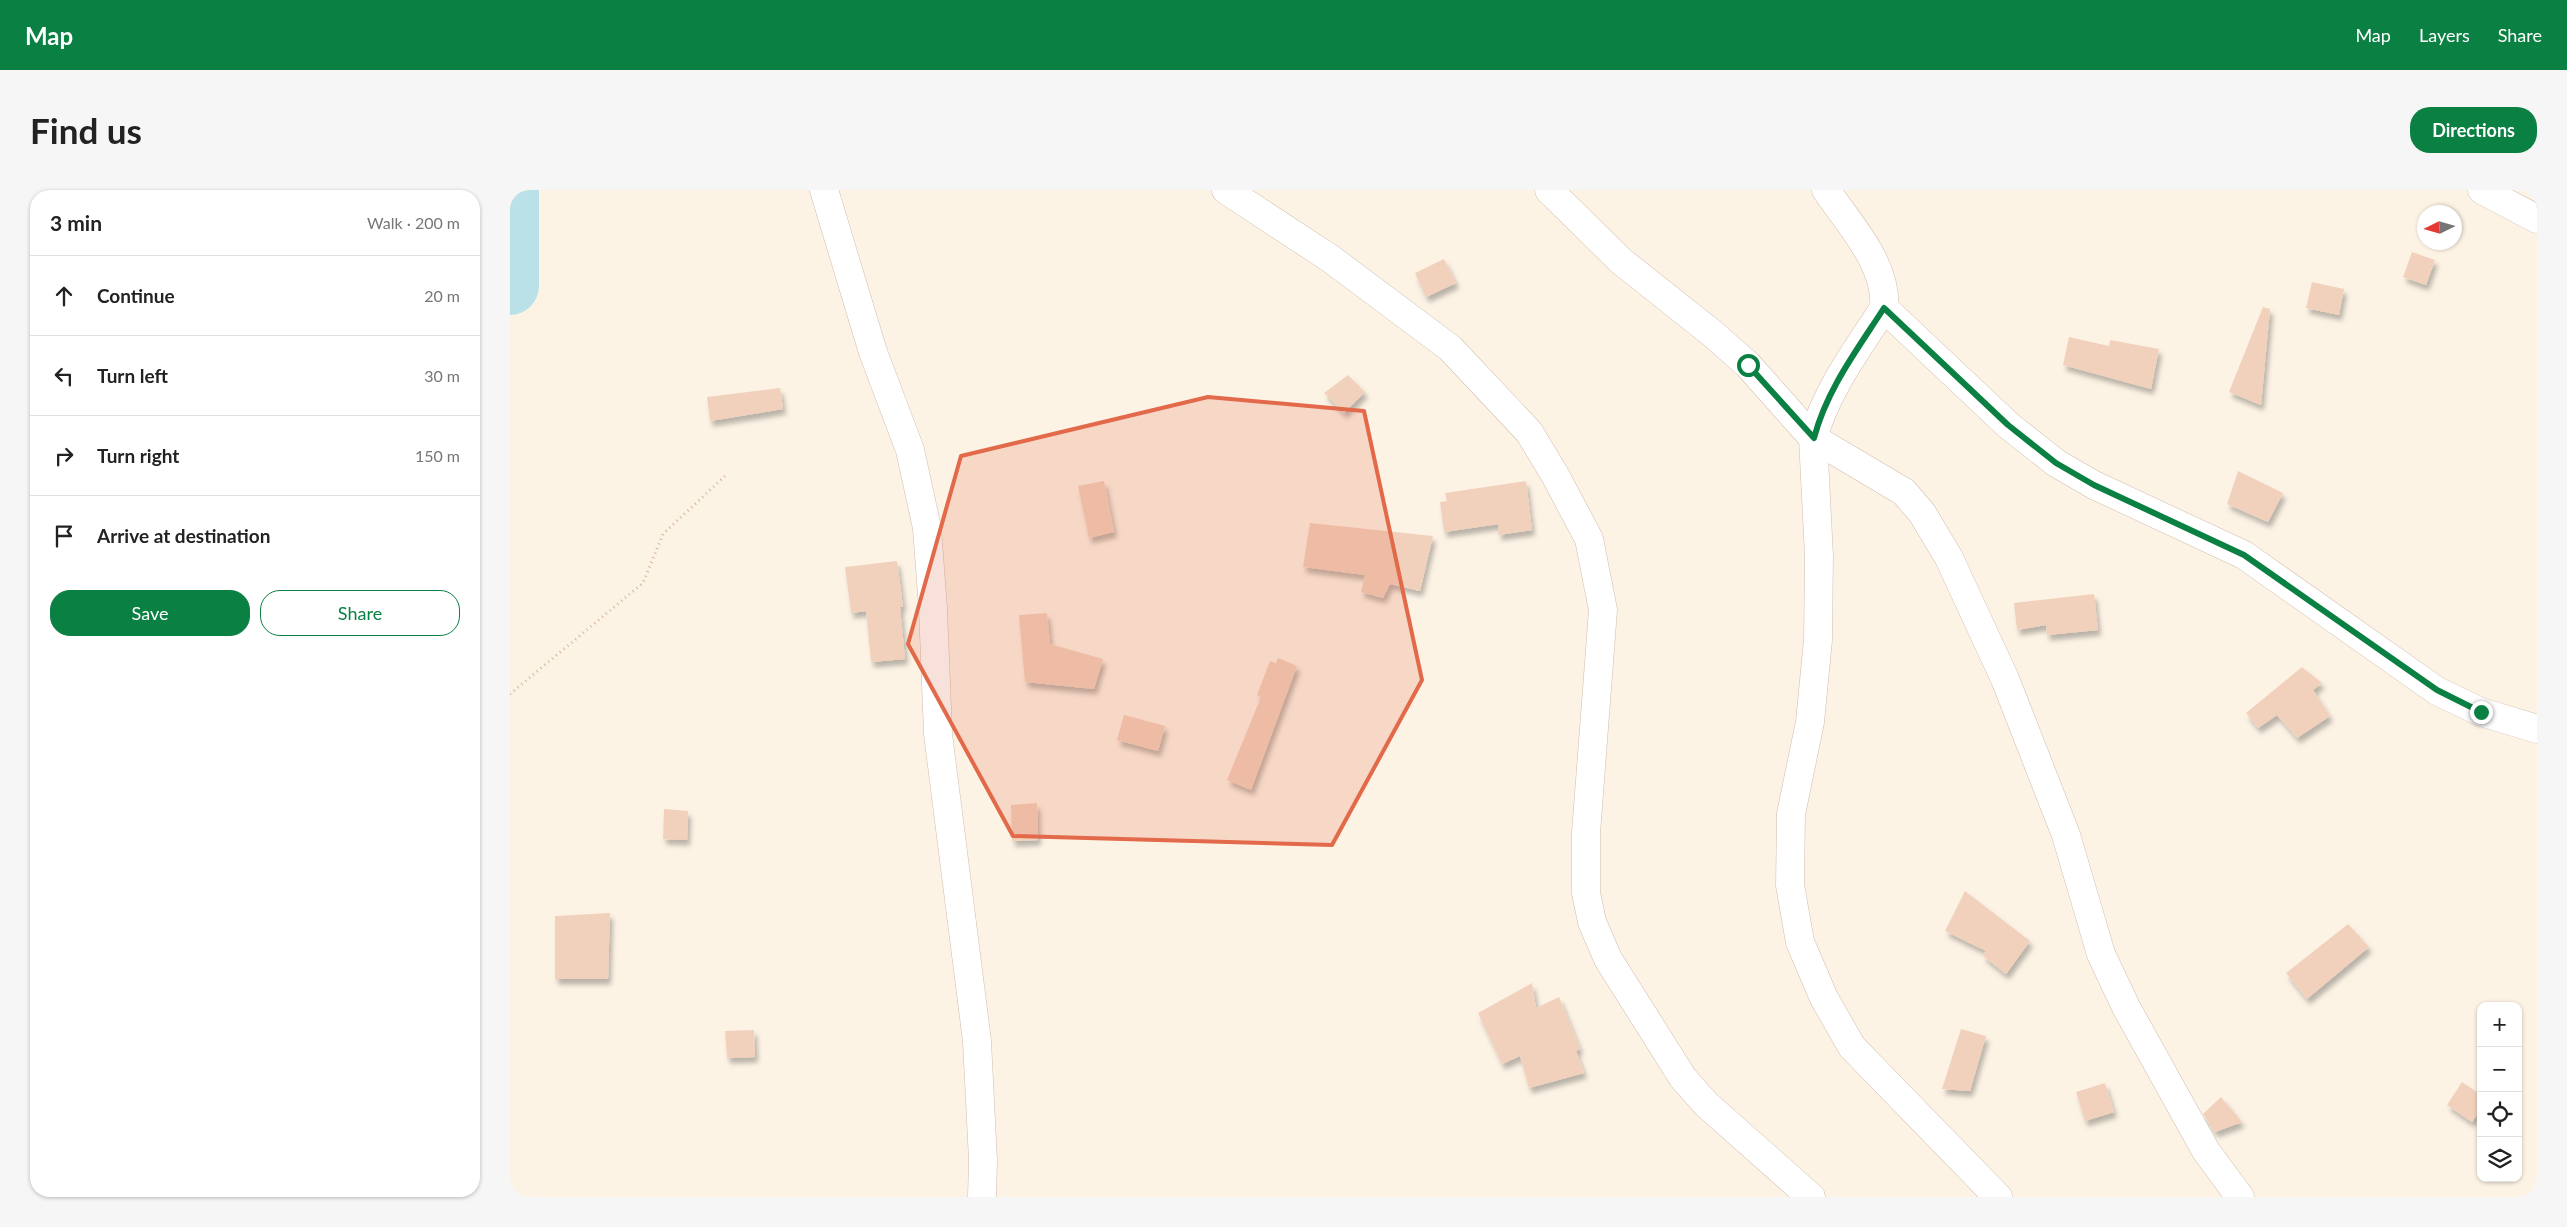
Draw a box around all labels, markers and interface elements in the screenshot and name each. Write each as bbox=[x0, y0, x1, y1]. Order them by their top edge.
text: Map bbox=[25, 21, 73, 50]
text: Map bbox=[2355, 24, 2391, 46]
text: Layers bbox=[2419, 24, 2470, 46]
text: Share bbox=[2498, 24, 2542, 46]
button: Directions bbox=[2410, 107, 2537, 153]
text: Find us bbox=[30, 109, 142, 151]
north arrow bbox=[2417, 205, 2462, 250]
text: 3 min bbox=[50, 210, 102, 235]
text: Walk · 200 m bbox=[367, 213, 460, 232]
icon: ahead bbox=[50, 282, 78, 310]
text: Continue bbox=[97, 284, 175, 307]
text: 20 m bbox=[424, 286, 460, 305]
route start bbox=[1737, 354, 1760, 377]
icon: left bbox=[50, 362, 78, 390]
text: Turn left bbox=[97, 364, 168, 387]
text: 30 m bbox=[424, 366, 460, 385]
icon: right bbox=[50, 442, 78, 470]
text: Turn right bbox=[97, 444, 179, 467]
text: 150 m bbox=[415, 446, 460, 465]
icon: arrive bbox=[50, 522, 78, 550]
text: Arrive at destination bbox=[97, 524, 270, 547]
button: Save bbox=[50, 590, 250, 636]
button: Share bbox=[260, 590, 460, 636]
route end bbox=[2470, 701, 2493, 724]
map controls bbox=[2477, 1002, 2522, 1182]
button: + bbox=[2477, 1002, 2522, 1047]
button: − bbox=[2477, 1047, 2522, 1092]
button: locate bbox=[2477, 1092, 2522, 1137]
button: layers bbox=[2477, 1137, 2522, 1182]

